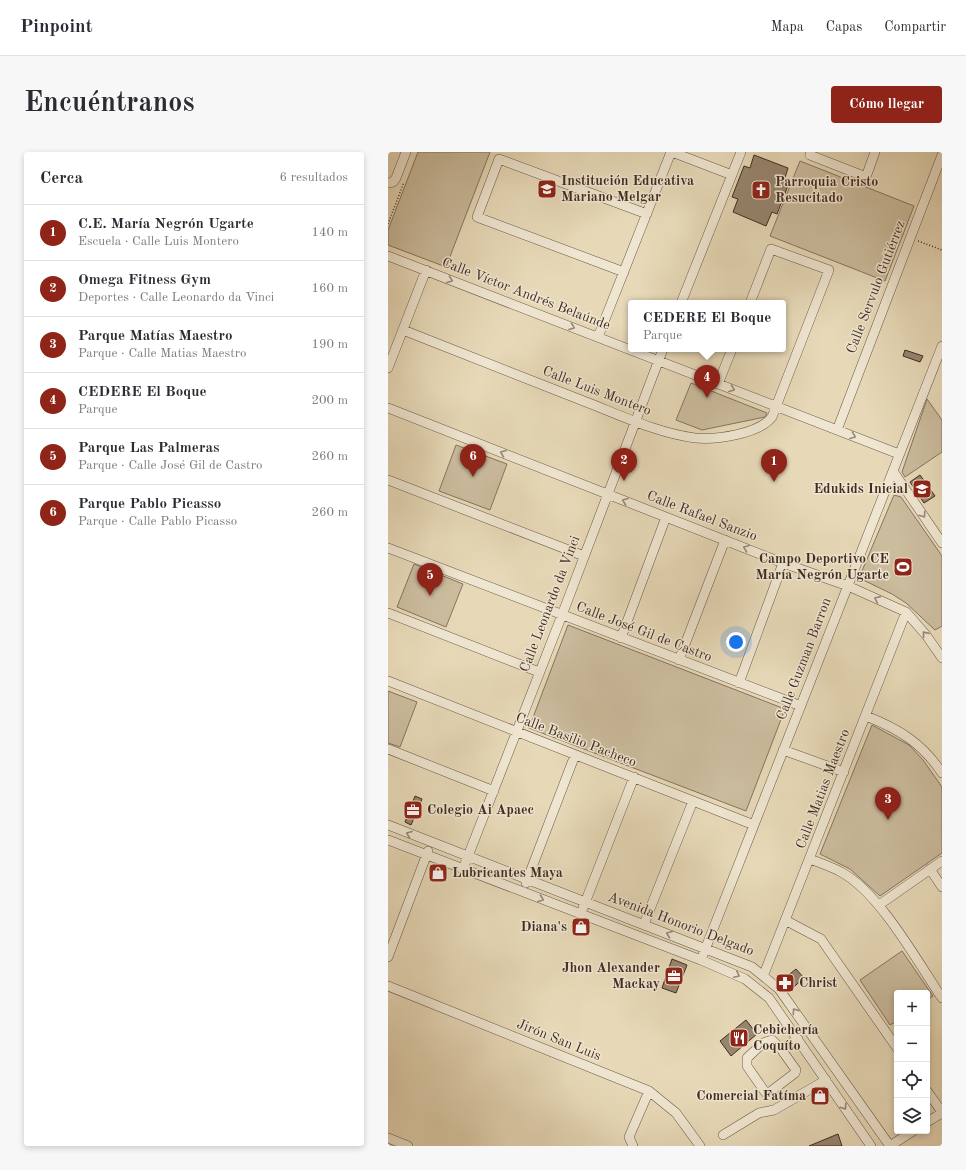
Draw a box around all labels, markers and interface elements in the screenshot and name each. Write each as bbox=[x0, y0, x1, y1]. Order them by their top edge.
text: Pinpoint bbox=[20, 18, 93, 37]
text: Mapa bbox=[771, 20, 804, 34]
text: Capas bbox=[826, 20, 862, 34]
text: Compartir bbox=[884, 20, 946, 34]
button: Cómo llegar bbox=[831, 86, 942, 123]
text: Encuéntranos bbox=[24, 90, 194, 118]
text: Cerca bbox=[40, 170, 83, 187]
text: 6 resultados bbox=[280, 171, 348, 184]
place label: Institución Educativa Mariano Melgar bbox=[561, 174, 694, 204]
place label: Parroquia Cristo Resucitado bbox=[775, 175, 878, 205]
school or university icon: Institución Educativa Mariano Melgar bbox=[536, 178, 558, 200]
church icon: Parroquia Cristo Resucitado bbox=[750, 179, 772, 201]
text: C.E. María Negrón Ugarte bbox=[78, 217, 254, 232]
street label: Calle Servulo Gutiérrez bbox=[844, 218, 908, 356]
text: 1 bbox=[49, 226, 57, 239]
text: 140 m bbox=[311, 226, 348, 239]
text: Escuela · Calle Luis Montero bbox=[78, 235, 239, 248]
street label: Calle Víctor Andrés Belaúnde bbox=[440, 255, 612, 333]
text: Omega Fitness Gym bbox=[78, 273, 211, 288]
one-way arrow bbox=[447, 275, 454, 283]
text: 2 bbox=[49, 282, 57, 295]
text: 160 m bbox=[311, 282, 348, 295]
text: Deportes · Calle Leonardo da Vinci bbox=[78, 291, 274, 304]
popup bbox=[628, 300, 786, 352]
text: CEDERE El Boque bbox=[643, 311, 771, 326]
one-way arrow bbox=[568, 322, 575, 330]
text: Parque Matías Maestro bbox=[78, 329, 233, 344]
text: Parque bbox=[643, 329, 682, 342]
text: 3 bbox=[49, 338, 57, 351]
text: 190 m bbox=[311, 338, 348, 351]
text: Parque · Calle Matias Maestro bbox=[78, 347, 247, 360]
street label: Calle Luis Montero bbox=[541, 364, 653, 418]
pin: 4 bbox=[694, 365, 720, 398]
text: CEDERE El Boque bbox=[78, 385, 206, 400]
one-way arrow bbox=[728, 385, 735, 393]
text: 4 bbox=[49, 394, 57, 407]
text: 200 m bbox=[311, 394, 348, 407]
text: Parque bbox=[78, 403, 117, 416]
one-way arrow bbox=[850, 432, 857, 440]
text: Parque Las Palmeras bbox=[78, 441, 219, 456]
pin: 6 bbox=[460, 444, 486, 477]
pin: 2 bbox=[611, 448, 637, 481]
pin: 1 bbox=[761, 449, 787, 482]
text: 5 bbox=[49, 450, 57, 463]
text: 260 m bbox=[311, 450, 348, 463]
one-way arrow bbox=[500, 450, 507, 458]
text: Parque · Calle José Gil de Castro bbox=[78, 459, 262, 472]
school or university icon: Edukids Inicial bbox=[911, 478, 933, 500]
place label: Edukids Inicial bbox=[813, 482, 908, 496]
street label: Calle Rafael Sanzio bbox=[645, 489, 759, 543]
text: Parque Pablo Picasso bbox=[78, 497, 221, 512]
one-way arrow bbox=[621, 497, 628, 505]
text: 6 bbox=[49, 506, 57, 519]
text: 260 m bbox=[311, 506, 348, 519]
one-way arrow bbox=[918, 511, 926, 518]
text: Parque · Calle Pablo Picasso bbox=[78, 515, 237, 528]
street label: Calle Leonardo da Vinci bbox=[517, 534, 583, 674]
one-way arrow bbox=[742, 545, 749, 553]
place label: Campo Deportivo CE María Negrón Ugarte bbox=[756, 552, 889, 582]
sports icon: Campo Deportivo CE María Negrón Ugarte bbox=[892, 556, 914, 578]
pin: 5 bbox=[417, 563, 443, 596]
street label: Calle Guzman Barron bbox=[774, 595, 834, 722]
one-way arrow bbox=[873, 596, 881, 604]
street label: Calle José Gil de Castro bbox=[574, 600, 714, 664]
your location bbox=[726, 632, 746, 652]
one-way arrow bbox=[923, 632, 930, 639]
street label: Calle Basilio Pacheco bbox=[514, 711, 638, 770]
street label: Calle Matias Maestro bbox=[794, 727, 852, 851]
pin: 3 bbox=[875, 787, 901, 820]
office icon: Colegio Ai Apaec bbox=[402, 799, 424, 821]
place label: Colegio Ai Apaec bbox=[427, 803, 534, 817]
one-way arrow bbox=[406, 830, 413, 838]
shop icon: Lubricantes Maya bbox=[427, 862, 449, 884]
place label: Lubricantes Maya bbox=[452, 866, 563, 880]
street label: Avenida Honorio Delgado bbox=[606, 890, 756, 958]
one-way arrow bbox=[537, 895, 544, 903]
shop icon: Diana's bbox=[570, 916, 592, 938]
place label: Diana's bbox=[520, 920, 567, 934]
one-way arrow bbox=[666, 931, 673, 939]
place label: Jhon Alexander Mackay bbox=[562, 961, 660, 991]
office icon: Jhon Alexander Mackay bbox=[663, 965, 685, 987]
one-way arrow bbox=[732, 970, 740, 978]
pharmacy icon: Christ bbox=[774, 972, 796, 994]
place label: Christ bbox=[799, 976, 837, 990]
map controls bbox=[894, 990, 930, 1134]
button: + bbox=[894, 990, 930, 1026]
one-way arrow bbox=[792, 1008, 800, 1015]
street label: Jirón San Luis bbox=[515, 1017, 603, 1063]
place label: Cebichería Coquíto bbox=[753, 1023, 819, 1053]
button: − bbox=[894, 1026, 930, 1062]
restaurant icon: Cebichería Coquíto bbox=[728, 1027, 750, 1049]
button: locate bbox=[894, 1062, 930, 1098]
shop icon: Comercial Fatíma bbox=[809, 1085, 831, 1107]
place label: Comercial Fatíma bbox=[696, 1089, 806, 1103]
button: layers bbox=[894, 1098, 930, 1134]
one-way arrow bbox=[839, 1102, 846, 1109]

